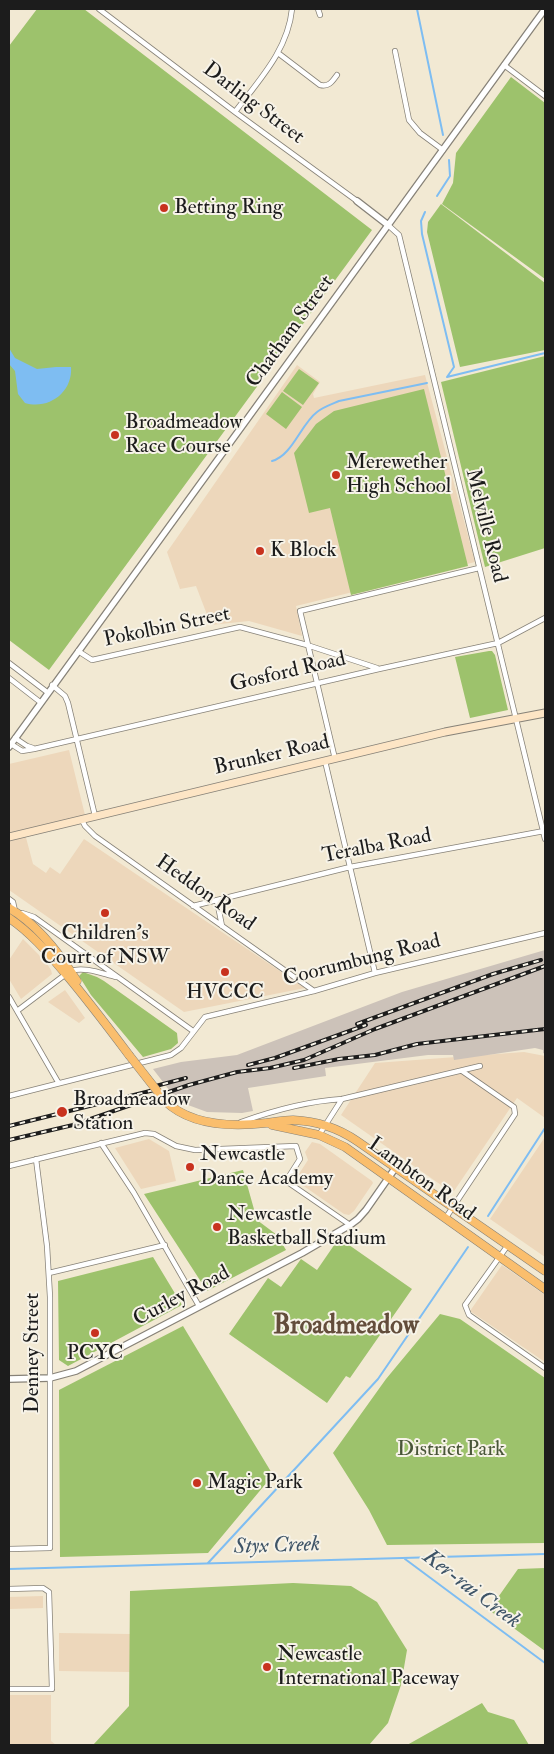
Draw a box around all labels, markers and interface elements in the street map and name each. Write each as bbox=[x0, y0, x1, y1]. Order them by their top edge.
street label: Darling Street bbox=[197, 58, 309, 150]
place label: Betting Ring bbox=[174, 195, 283, 221]
marker: Betting Ring bbox=[158, 202, 170, 214]
street label: Chatham Street bbox=[242, 271, 340, 393]
place label: Broadmeadow Race Course bbox=[125, 410, 242, 460]
marker: Broadmeadow Race Course bbox=[109, 429, 121, 441]
place label: Merewether High School bbox=[346, 450, 451, 500]
street label: Melville Road bbox=[459, 466, 511, 586]
marker: Merewether High School bbox=[330, 469, 342, 481]
place label: K Block bbox=[270, 538, 337, 564]
marker: K Block bbox=[254, 545, 266, 557]
street label: Pokolbin Street bbox=[102, 602, 232, 654]
street label: Gosford Road bbox=[228, 647, 348, 699]
street label: Brunker Road bbox=[212, 730, 332, 782]
street label: Teralba Road bbox=[320, 824, 434, 870]
street label: Heddon Road bbox=[150, 851, 260, 937]
marker: Children's Court of NSW bbox=[99, 907, 111, 919]
place label: Children's Court of NSW bbox=[41, 921, 169, 971]
street label: Coorumbung Road bbox=[281, 929, 443, 993]
marker: HVCCC bbox=[219, 966, 231, 978]
place label: HVCCC bbox=[186, 980, 264, 1006]
place label: Broadmeadow Station bbox=[73, 1087, 190, 1137]
marker: Broadmeadow Station bbox=[55, 1105, 69, 1119]
street label: Lambton Road bbox=[362, 1133, 480, 1227]
place label: Newcastle Dance Academy bbox=[200, 1142, 333, 1192]
marker: Newcastle Dance Academy bbox=[184, 1161, 196, 1173]
place label: Newcastle Basketball Stadium bbox=[227, 1202, 386, 1252]
marker: Newcastle Basketball Stadium bbox=[211, 1221, 223, 1233]
street label: Curley Road bbox=[130, 1261, 234, 1333]
street label: Denney Street bbox=[20, 1293, 46, 1413]
district label: Broadmeadow bbox=[273, 1311, 419, 1343]
marker: PCYC bbox=[89, 1327, 101, 1339]
place label: PCYC bbox=[67, 1341, 123, 1367]
park label: District Park bbox=[397, 1437, 505, 1463]
place label: Magic Park bbox=[207, 1470, 303, 1496]
marker: Magic Park bbox=[191, 1477, 203, 1489]
water label: Styx Creek bbox=[233, 1532, 321, 1562]
water label: Ker-rai Creek bbox=[417, 1545, 525, 1635]
place label: Newcastle International Paceway bbox=[277, 1642, 459, 1692]
marker: Newcastle International Paceway bbox=[261, 1661, 273, 1673]

